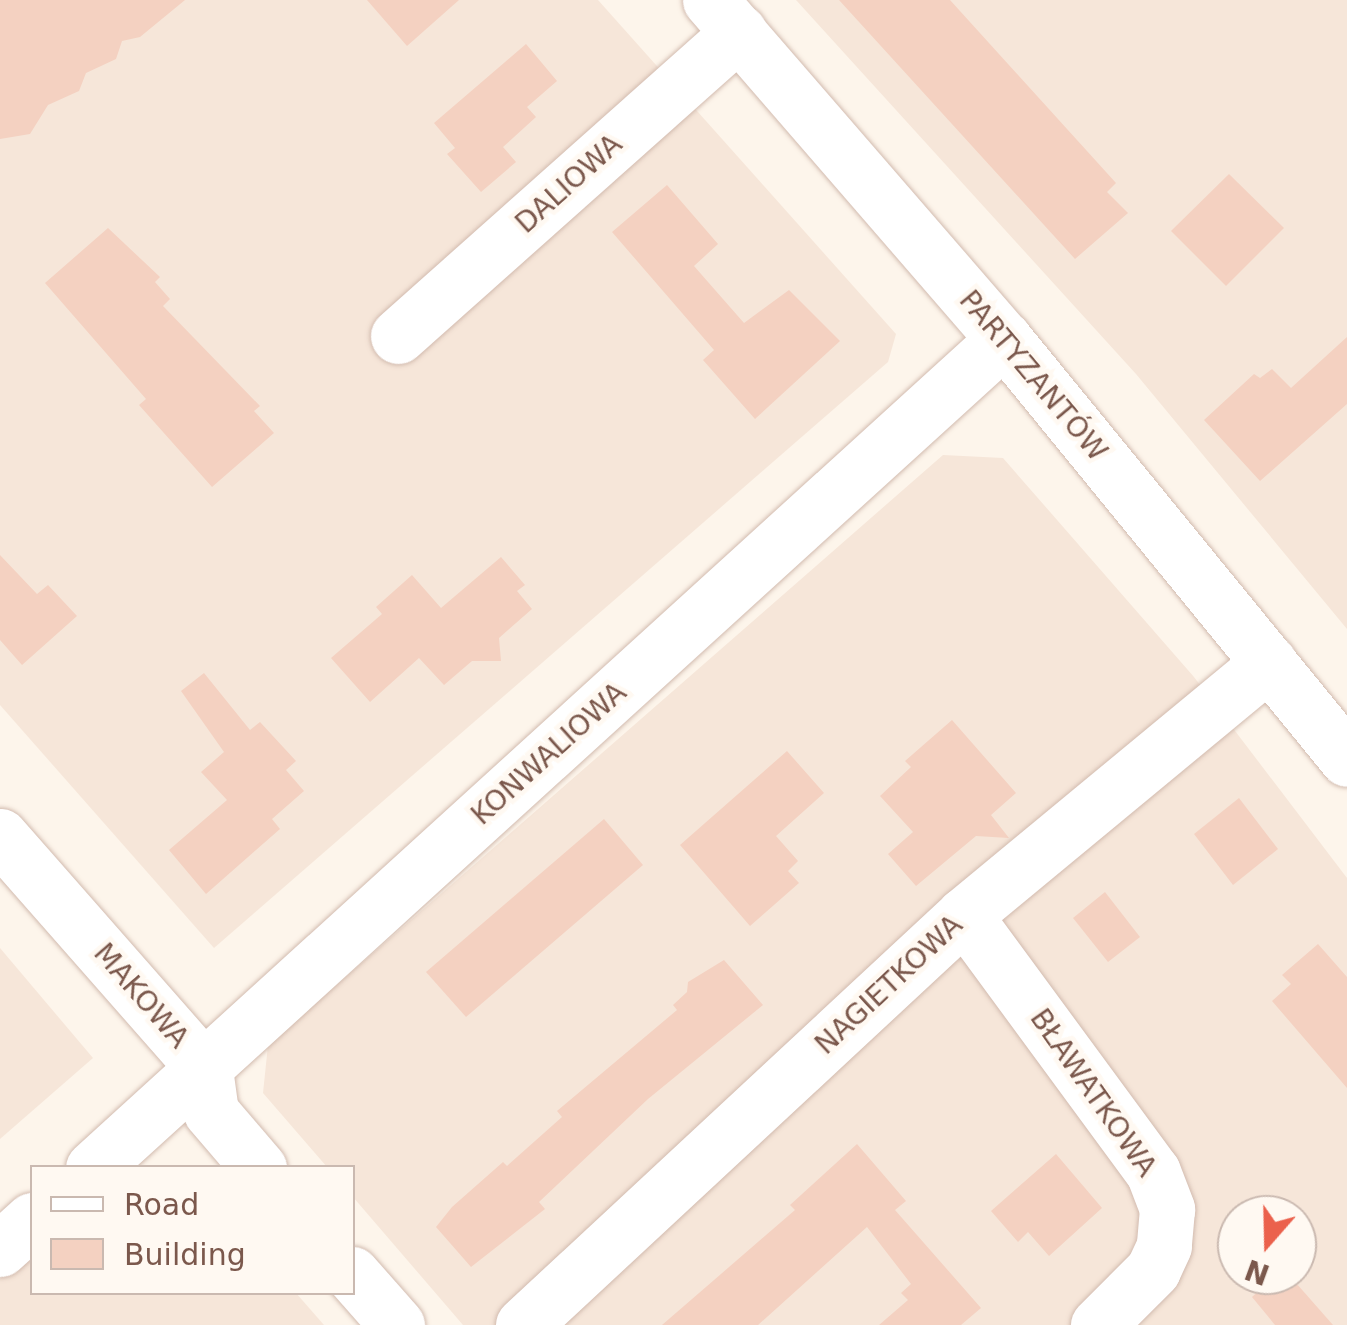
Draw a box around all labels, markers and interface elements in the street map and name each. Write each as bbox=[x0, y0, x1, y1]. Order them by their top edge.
street label: DALIOWA bbox=[509, 128, 629, 240]
street label: PARTYZANTÓW bbox=[952, 284, 1114, 468]
street label: KONWALIOWA bbox=[465, 676, 633, 832]
street label: NAGIETKOWA bbox=[809, 908, 969, 1062]
street label: MAKOWA bbox=[87, 937, 195, 1055]
street label: BŁAWATKOWA bbox=[1023, 1003, 1163, 1183]
legend bbox=[30, 1165, 355, 1295]
text: Road bbox=[124, 1187, 199, 1222]
north arrow bbox=[1217, 1195, 1317, 1295]
text: Building bbox=[124, 1237, 246, 1272]
text: N bbox=[1241, 1252, 1274, 1291]

